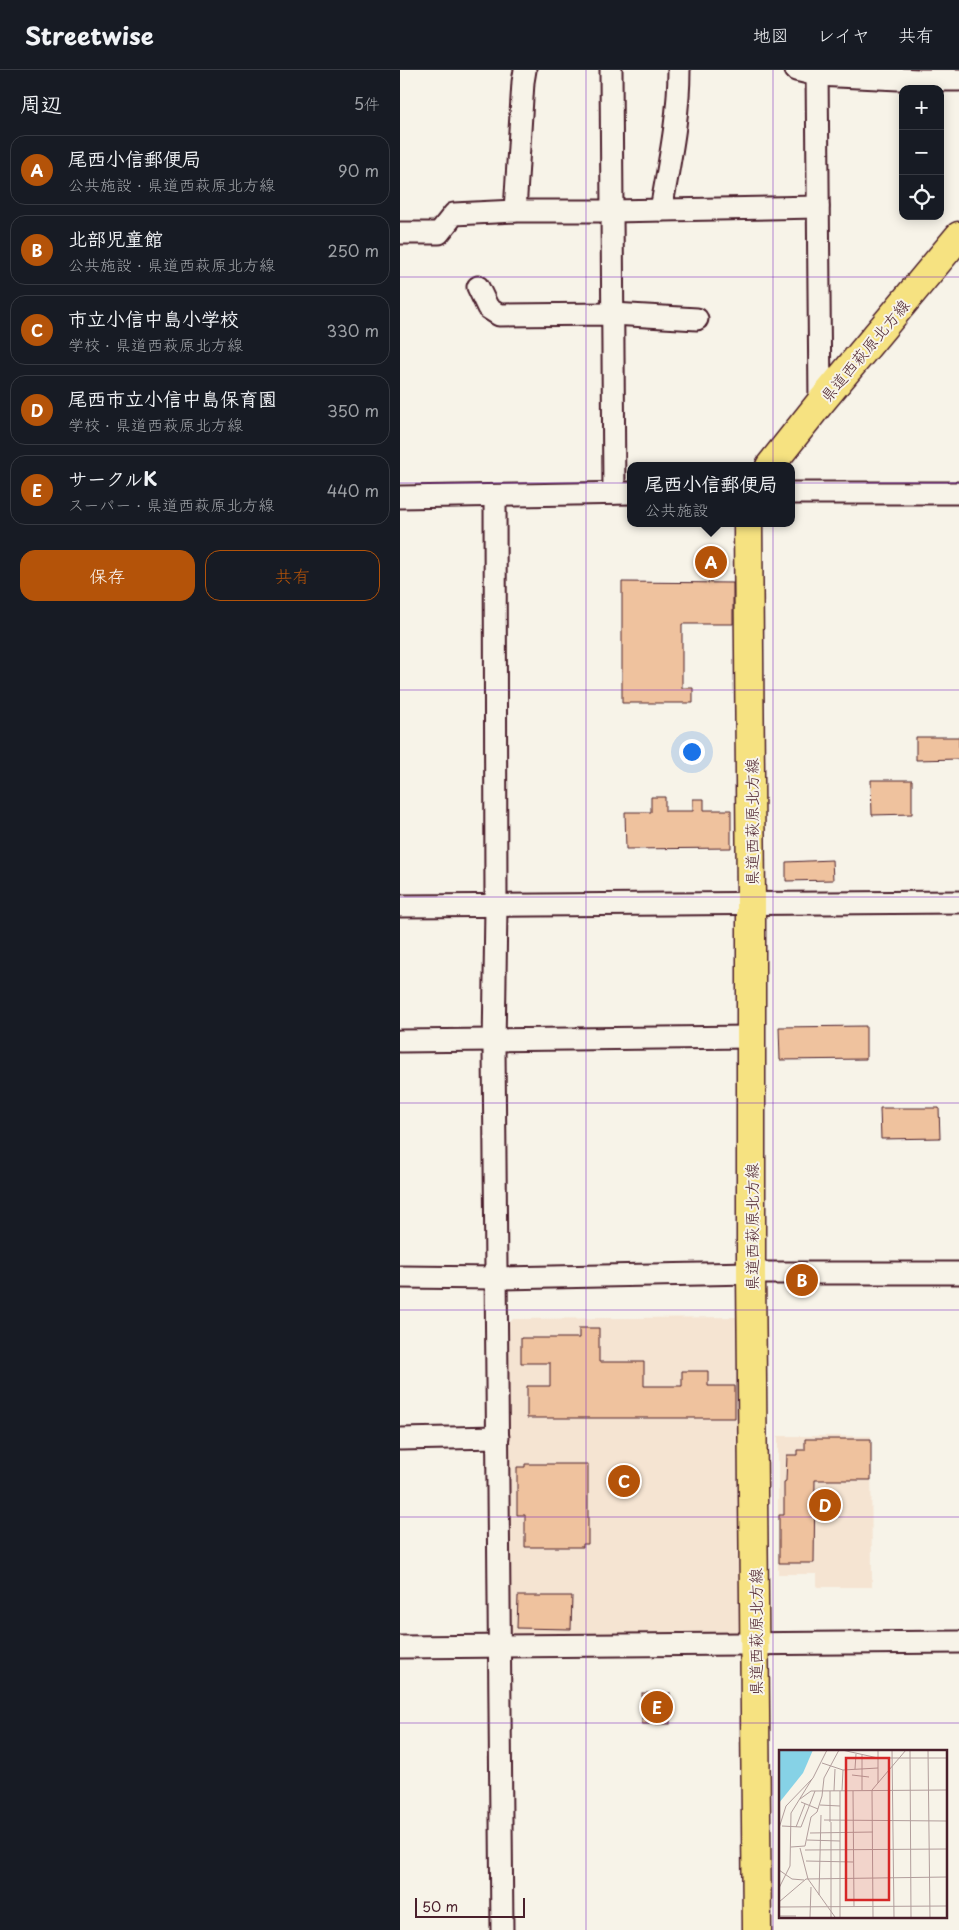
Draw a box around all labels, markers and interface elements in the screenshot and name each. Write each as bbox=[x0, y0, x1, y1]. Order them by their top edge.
text: Streetwise bbox=[25, 17, 154, 53]
text: 地図 bbox=[753, 21, 789, 48]
text: レイヤ bbox=[817, 21, 870, 48]
text: 共有 bbox=[898, 21, 934, 48]
map controls bbox=[899, 85, 944, 220]
button: + bbox=[899, 85, 944, 130]
text: 周辺 bbox=[20, 87, 62, 119]
text: 5件 bbox=[354, 91, 380, 115]
button: − bbox=[899, 130, 944, 175]
text: 尾西小信郵便局 bbox=[68, 144, 201, 172]
text: A bbox=[31, 158, 43, 182]
text: 90 m bbox=[338, 158, 379, 182]
text: 公共施設 · 県道西萩原北方線 bbox=[68, 172, 275, 196]
button: locate bbox=[899, 175, 944, 220]
text: 北部児童館 bbox=[68, 224, 163, 252]
text: B bbox=[32, 238, 42, 262]
text: 250 m bbox=[328, 238, 379, 262]
text: 公共施設 · 県道西萩原北方線 bbox=[68, 252, 275, 276]
street label: 県道西萩原北方線 bbox=[814, 293, 914, 407]
text: 市立小信中島小学校 bbox=[68, 304, 239, 332]
text: C bbox=[31, 318, 43, 342]
text: 330 m bbox=[326, 318, 379, 342]
text: 学校 · 県道西萩原北方線 bbox=[68, 332, 243, 356]
text: 尾西市立小信中島保育園 bbox=[68, 384, 277, 412]
text: D bbox=[31, 398, 43, 422]
text: 350 m bbox=[327, 398, 379, 422]
text: 学校 · 県道西萩原北方線 bbox=[68, 412, 243, 436]
popup bbox=[627, 462, 795, 527]
text: サークルK bbox=[68, 464, 157, 492]
text: 尾西小信郵便局 bbox=[644, 469, 778, 497]
text: E bbox=[32, 478, 42, 502]
text: 440 m bbox=[327, 478, 379, 502]
text: スーパー · 県道西萩原北方線 bbox=[68, 492, 274, 516]
text: 公共施設 bbox=[644, 497, 709, 521]
pin: A bbox=[695, 543, 727, 581]
button: 保存 bbox=[20, 550, 195, 601]
button: 共有 bbox=[205, 550, 380, 601]
your location bbox=[679, 739, 705, 765]
street label: 県道西萩原北方線 bbox=[739, 758, 763, 886]
street label: 県道西萩原北方線 bbox=[739, 1163, 763, 1291]
pin: B bbox=[786, 1261, 818, 1299]
pin: C bbox=[608, 1462, 640, 1500]
pin: D bbox=[809, 1486, 841, 1524]
street label: 県道西萩原北方線 bbox=[743, 1568, 767, 1696]
pin: E bbox=[641, 1688, 673, 1726]
inset map bbox=[779, 1750, 946, 1918]
scale bar bbox=[415, 1895, 525, 1918]
text: 50 m bbox=[422, 1896, 458, 1917]

